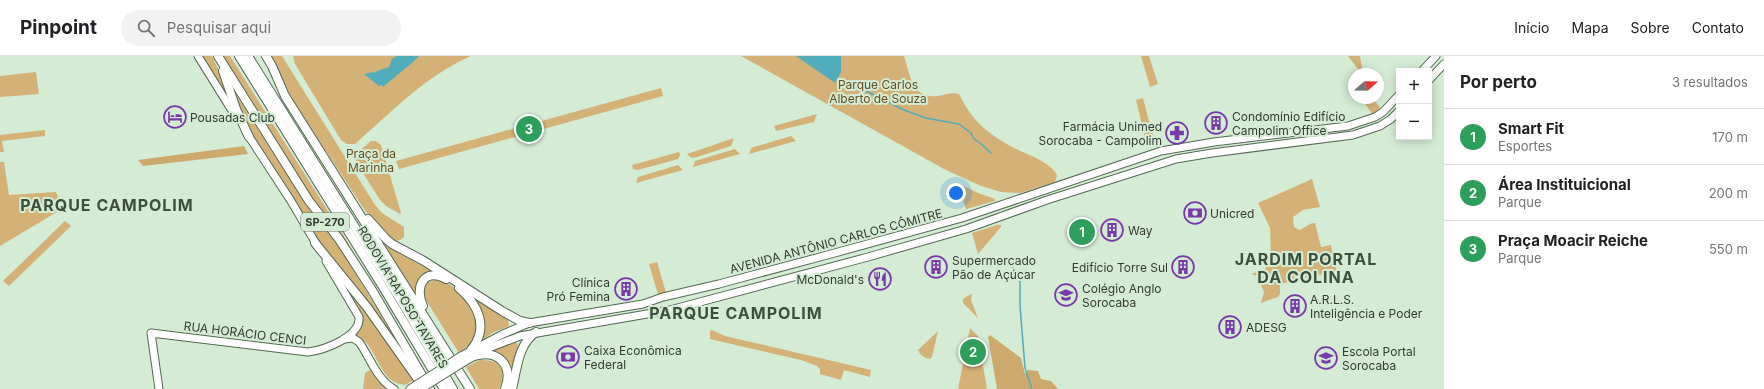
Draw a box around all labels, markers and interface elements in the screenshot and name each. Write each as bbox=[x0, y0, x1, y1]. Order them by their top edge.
search box bbox=[121, 10, 401, 46]
text: Pinpoint bbox=[20, 16, 97, 39]
icon: search bbox=[135, 17, 157, 39]
text: Pesquisar aqui bbox=[167, 18, 271, 37]
text: Início bbox=[1514, 19, 1550, 36]
text: Mapa bbox=[1572, 19, 1609, 36]
text: Sobre bbox=[1631, 19, 1670, 36]
text: Contato bbox=[1692, 19, 1744, 36]
north arrow bbox=[1348, 68, 1384, 104]
map controls bbox=[1396, 68, 1432, 140]
button: + bbox=[1396, 68, 1432, 104]
text: Por perto bbox=[1460, 72, 1537, 92]
text: 3 resultados bbox=[1672, 74, 1748, 90]
park label: Parque Carlos Alberto de Souza bbox=[829, 77, 927, 106]
hotel icon: Pousadas Club bbox=[162, 104, 188, 130]
button: − bbox=[1396, 104, 1432, 140]
place label: Condomínio Edifício Campolim Office bbox=[1232, 109, 1345, 138]
place label: Pousadas Club bbox=[190, 110, 275, 125]
building icon: Condomínio Edifício Campolim Office bbox=[1203, 110, 1229, 136]
pin: 3 bbox=[516, 114, 542, 144]
place label: Farmácia Unimed Sorocaba - Campolim bbox=[1039, 119, 1162, 148]
text: Smart Fit bbox=[1498, 119, 1564, 138]
pharmacy icon: Farmácia Unimed Sorocaba - Campolim bbox=[1164, 120, 1190, 146]
text: 1 bbox=[1470, 129, 1476, 145]
text: 170 m bbox=[1712, 129, 1748, 145]
text: Esportes bbox=[1498, 138, 1552, 154]
park label: Praça da Marinha bbox=[346, 146, 396, 175]
text: Área Instituicional bbox=[1498, 175, 1631, 194]
your location bbox=[946, 183, 966, 203]
text: 2 bbox=[1469, 185, 1477, 201]
text: 200 m bbox=[1709, 185, 1748, 201]
text: Parque bbox=[1498, 194, 1542, 210]
district label: PARQUE CAMPOLIM bbox=[20, 195, 194, 215]
bank icon: Unicred bbox=[1182, 200, 1208, 226]
street label: AVENIDA ANTÔNIO CARLOS CÔMITRE bbox=[728, 205, 944, 277]
place label: Unicred bbox=[1210, 206, 1254, 221]
road number: SP-270 bbox=[301, 213, 349, 231]
pin: 1 bbox=[1069, 217, 1095, 247]
building icon: Way bbox=[1099, 217, 1125, 243]
street label: RODOVIA RAPOSO TAVARES bbox=[355, 223, 452, 371]
place label: Way bbox=[1128, 223, 1153, 238]
text: Praça Moacir Reiche bbox=[1498, 231, 1648, 250]
text: 3 bbox=[1469, 241, 1477, 257]
text: 550 m bbox=[1709, 241, 1748, 257]
district label: JARDIM PORTAL DA COLINA bbox=[1235, 249, 1377, 287]
text: Parque bbox=[1498, 250, 1542, 266]
place label: Supermercado Pão de Açúcar bbox=[952, 253, 1036, 282]
building icon: Supermercado Pão de Açúcar bbox=[923, 254, 949, 280]
building icon: Edifício Torre Sul bbox=[1170, 254, 1196, 280]
place label: Edifício Torre Sul bbox=[1072, 260, 1168, 275]
restaurant icon: McDonald's bbox=[867, 266, 893, 292]
place label: McDonald's bbox=[796, 272, 864, 287]
place label: Clínica Pró Femina bbox=[547, 275, 610, 304]
building icon: Clínica Pró Femina bbox=[613, 276, 639, 302]
place label: Colégio Anglo Sorocaba bbox=[1082, 281, 1162, 310]
school or university icon: Colégio Anglo Sorocaba bbox=[1053, 282, 1079, 308]
place label: A.R.L.S. Inteligência e Poder bbox=[1310, 292, 1423, 321]
building icon: A.R.L.S. Inteligência e Poder bbox=[1282, 293, 1308, 319]
district label: PARQUE CAMPOLIM bbox=[649, 303, 823, 323]
building icon: ADESG bbox=[1217, 314, 1243, 340]
street label: RUA HORÁCIO CENCI bbox=[183, 318, 307, 348]
place label: ADESG bbox=[1246, 320, 1287, 335]
pin: 2 bbox=[960, 337, 986, 367]
place label: Caixa Econômica Federal bbox=[584, 343, 682, 372]
bank icon: Caixa Econômica Federal bbox=[555, 344, 581, 370]
place label: Escola Portal Sorocaba bbox=[1342, 344, 1416, 373]
school or university icon: Escola Portal Sorocaba bbox=[1313, 345, 1339, 371]

